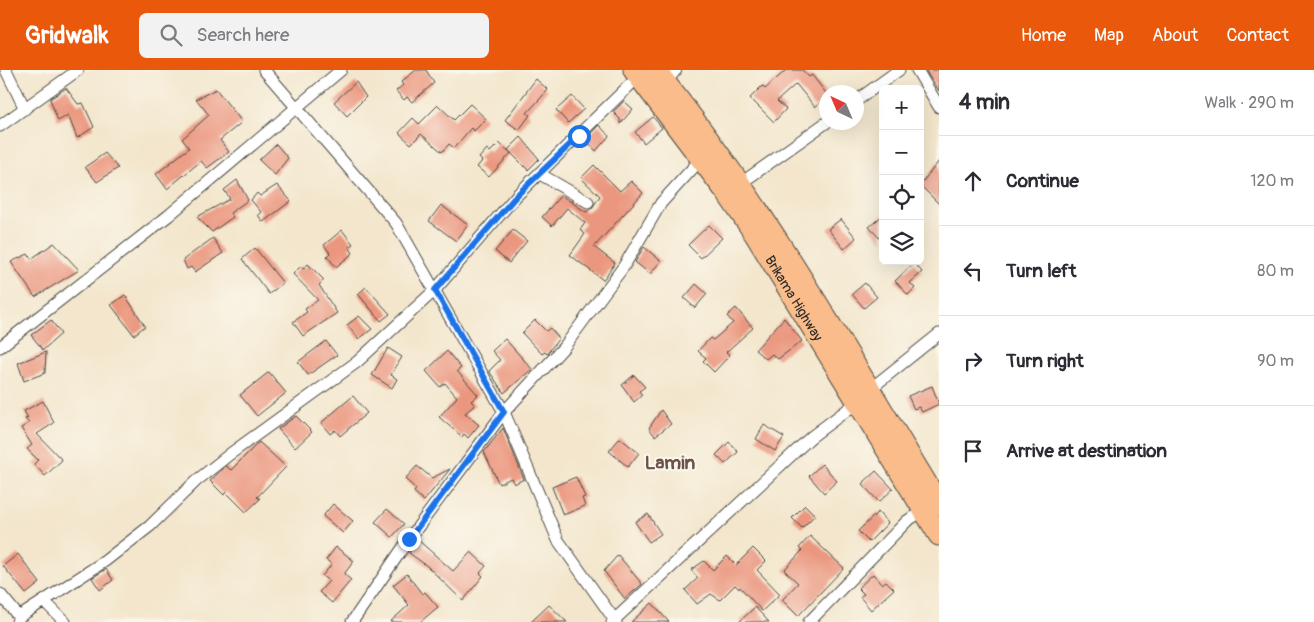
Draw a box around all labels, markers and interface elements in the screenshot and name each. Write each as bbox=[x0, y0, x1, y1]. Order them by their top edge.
search box bbox=[139, 13, 489, 58]
text: Gridwalk bbox=[25, 21, 109, 50]
icon: search bbox=[157, 21, 185, 49]
text: Search here bbox=[197, 23, 289, 47]
text: Home bbox=[1021, 24, 1066, 47]
text: Map bbox=[1094, 24, 1124, 47]
text: About bbox=[1152, 24, 1198, 47]
text: Contact bbox=[1226, 24, 1289, 47]
north arrow bbox=[819, 85, 864, 130]
map controls bbox=[879, 85, 924, 265]
button: + bbox=[879, 85, 924, 130]
text: 4 min bbox=[959, 89, 1010, 116]
text: Walk · 290 m bbox=[1205, 93, 1294, 113]
route start bbox=[568, 125, 591, 148]
button: − bbox=[879, 130, 924, 175]
icon: ahead bbox=[959, 167, 987, 195]
text: Continue bbox=[1006, 169, 1079, 193]
text: 120 m bbox=[1250, 171, 1294, 191]
button: locate bbox=[879, 175, 924, 220]
button: layers bbox=[879, 220, 924, 265]
street label: Brikama Highway bbox=[761, 253, 826, 344]
icon: left bbox=[959, 257, 987, 285]
text: Turn left bbox=[1006, 259, 1076, 283]
text: 80 m bbox=[1257, 261, 1294, 281]
icon: right bbox=[959, 347, 987, 375]
text: Turn right bbox=[1006, 349, 1084, 373]
text: 90 m bbox=[1257, 351, 1294, 371]
icon: arrive bbox=[959, 437, 987, 465]
text: Arrive at destination bbox=[1006, 439, 1167, 463]
district label: Lamin bbox=[645, 451, 695, 475]
route end bbox=[398, 528, 421, 551]

